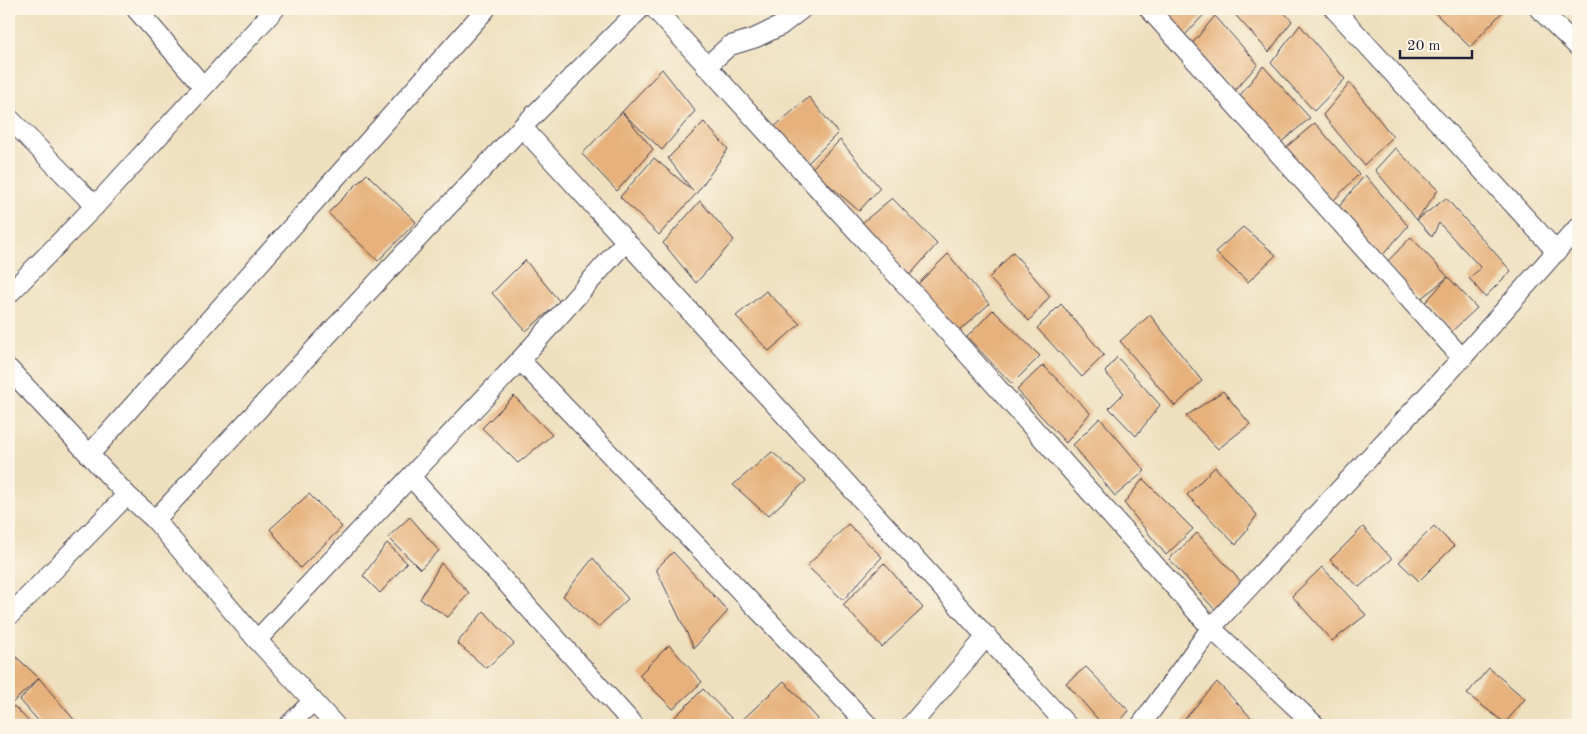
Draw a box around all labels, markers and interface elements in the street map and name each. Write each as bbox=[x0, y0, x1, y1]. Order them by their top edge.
scale bar bbox=[1400, 28, 1472, 60]
text: 20 m bbox=[1407, 39, 1441, 54]

